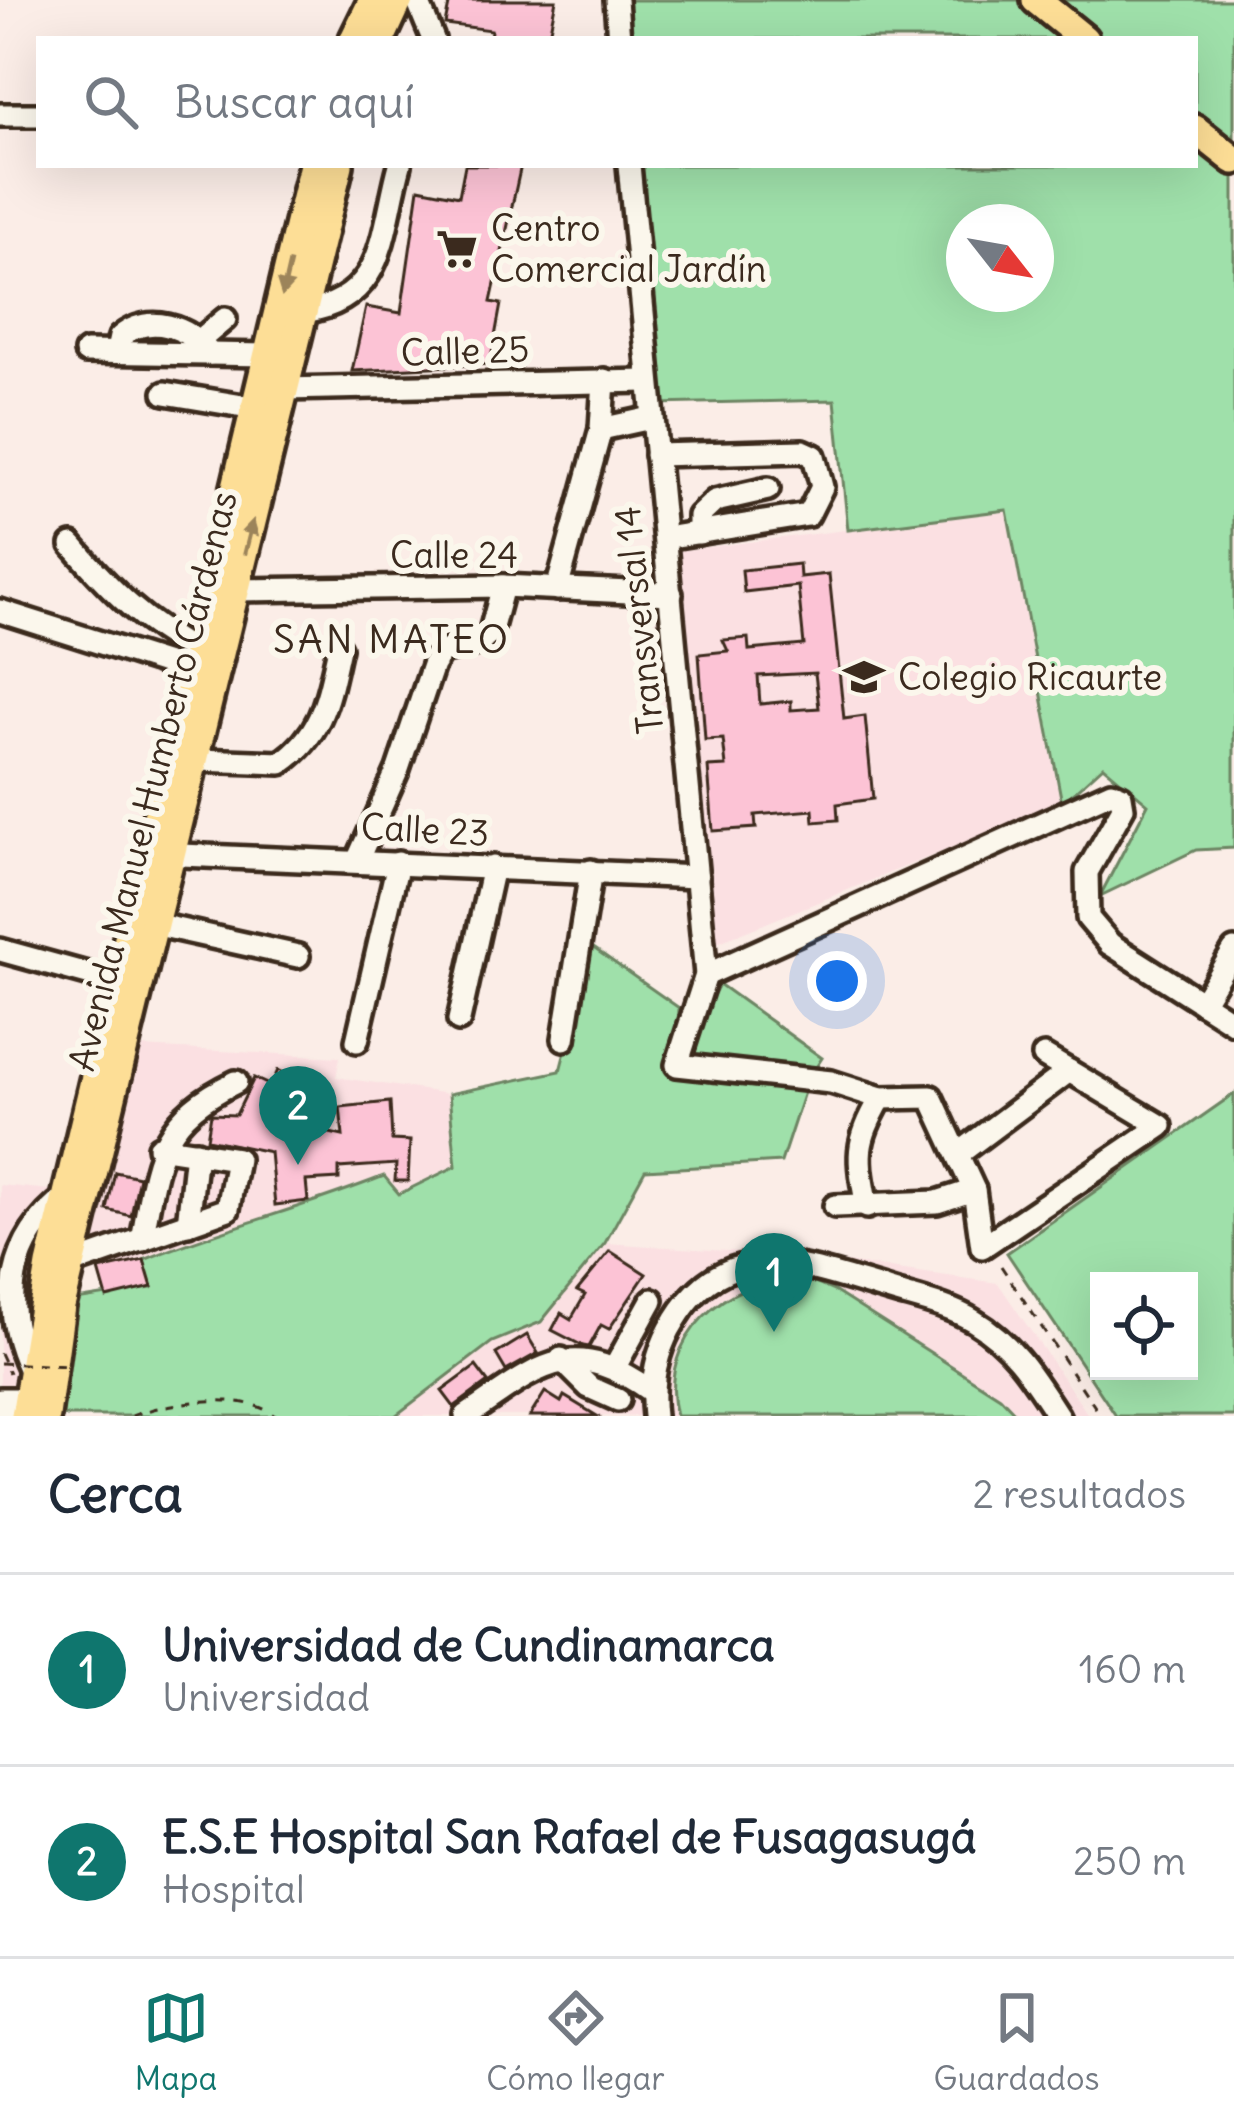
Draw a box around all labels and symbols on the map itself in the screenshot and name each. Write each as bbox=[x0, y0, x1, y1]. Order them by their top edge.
north arrow bbox=[946, 204, 1054, 312]
place label: Centro Comercial Jardín bbox=[491, 206, 767, 292]
supermarket icon: Centro Comercial Jardín bbox=[434, 226, 480, 272]
one-way arrow bbox=[276, 260, 295, 297]
street label: Calle 25 bbox=[400, 326, 530, 376]
street label: Avenida Manuel Humberto Cárdenas bbox=[59, 487, 247, 1075]
street label: Transversal 14 bbox=[605, 504, 673, 736]
one-way arrow bbox=[240, 518, 259, 555]
street label: Calle 24 bbox=[390, 533, 518, 578]
district label: SAN MATEO bbox=[273, 615, 511, 664]
school or university icon: Colegio Ricaurte bbox=[841, 654, 887, 700]
place label: Colegio Ricaurte bbox=[898, 655, 1162, 700]
street label: Calle 23 bbox=[360, 804, 490, 856]
your location bbox=[807, 951, 867, 1011]
pin: 2 bbox=[259, 1066, 337, 1165]
pin: 1 bbox=[735, 1233, 813, 1332]

